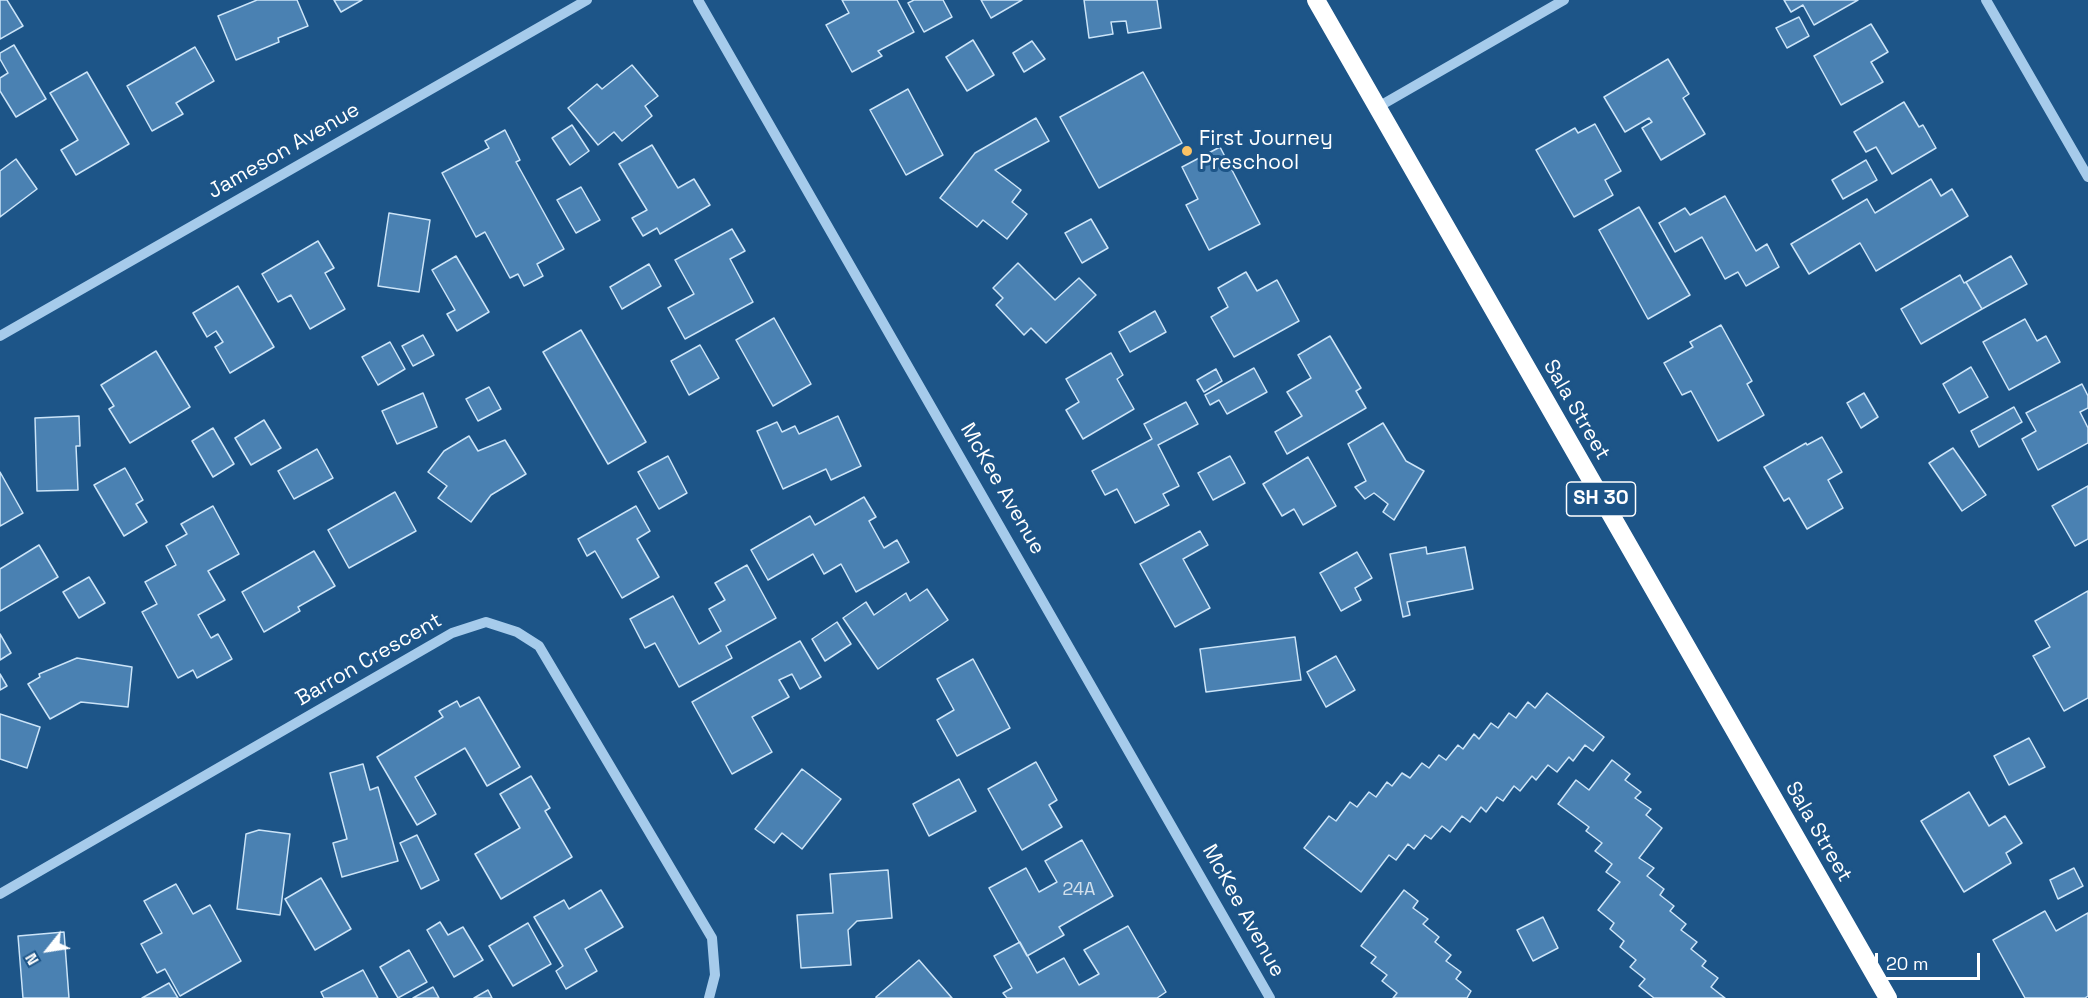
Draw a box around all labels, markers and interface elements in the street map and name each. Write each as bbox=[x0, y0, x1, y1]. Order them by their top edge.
street label: Jameson Avenue bbox=[204, 97, 364, 205]
place label: First Journey Preschool bbox=[1199, 126, 1333, 176]
marker: First Journey Preschool bbox=[1180, 144, 1194, 158]
street label: Sala Street bbox=[1537, 355, 1615, 465]
street label: McKee Avenue bbox=[954, 419, 1050, 559]
road number: SH 30 bbox=[1566, 482, 1636, 516]
street label: Barron Crescent bbox=[292, 608, 446, 712]
street label: Sala Street bbox=[1779, 777, 1857, 887]
street label: McKee Avenue bbox=[1196, 840, 1290, 982]
house number: 24A bbox=[1063, 879, 1095, 901]
north arrow bbox=[18, 920, 78, 980]
scale bar bbox=[1878, 941, 1983, 979]
text: N bbox=[20, 949, 44, 969]
text: 20 m bbox=[1886, 952, 1929, 975]

